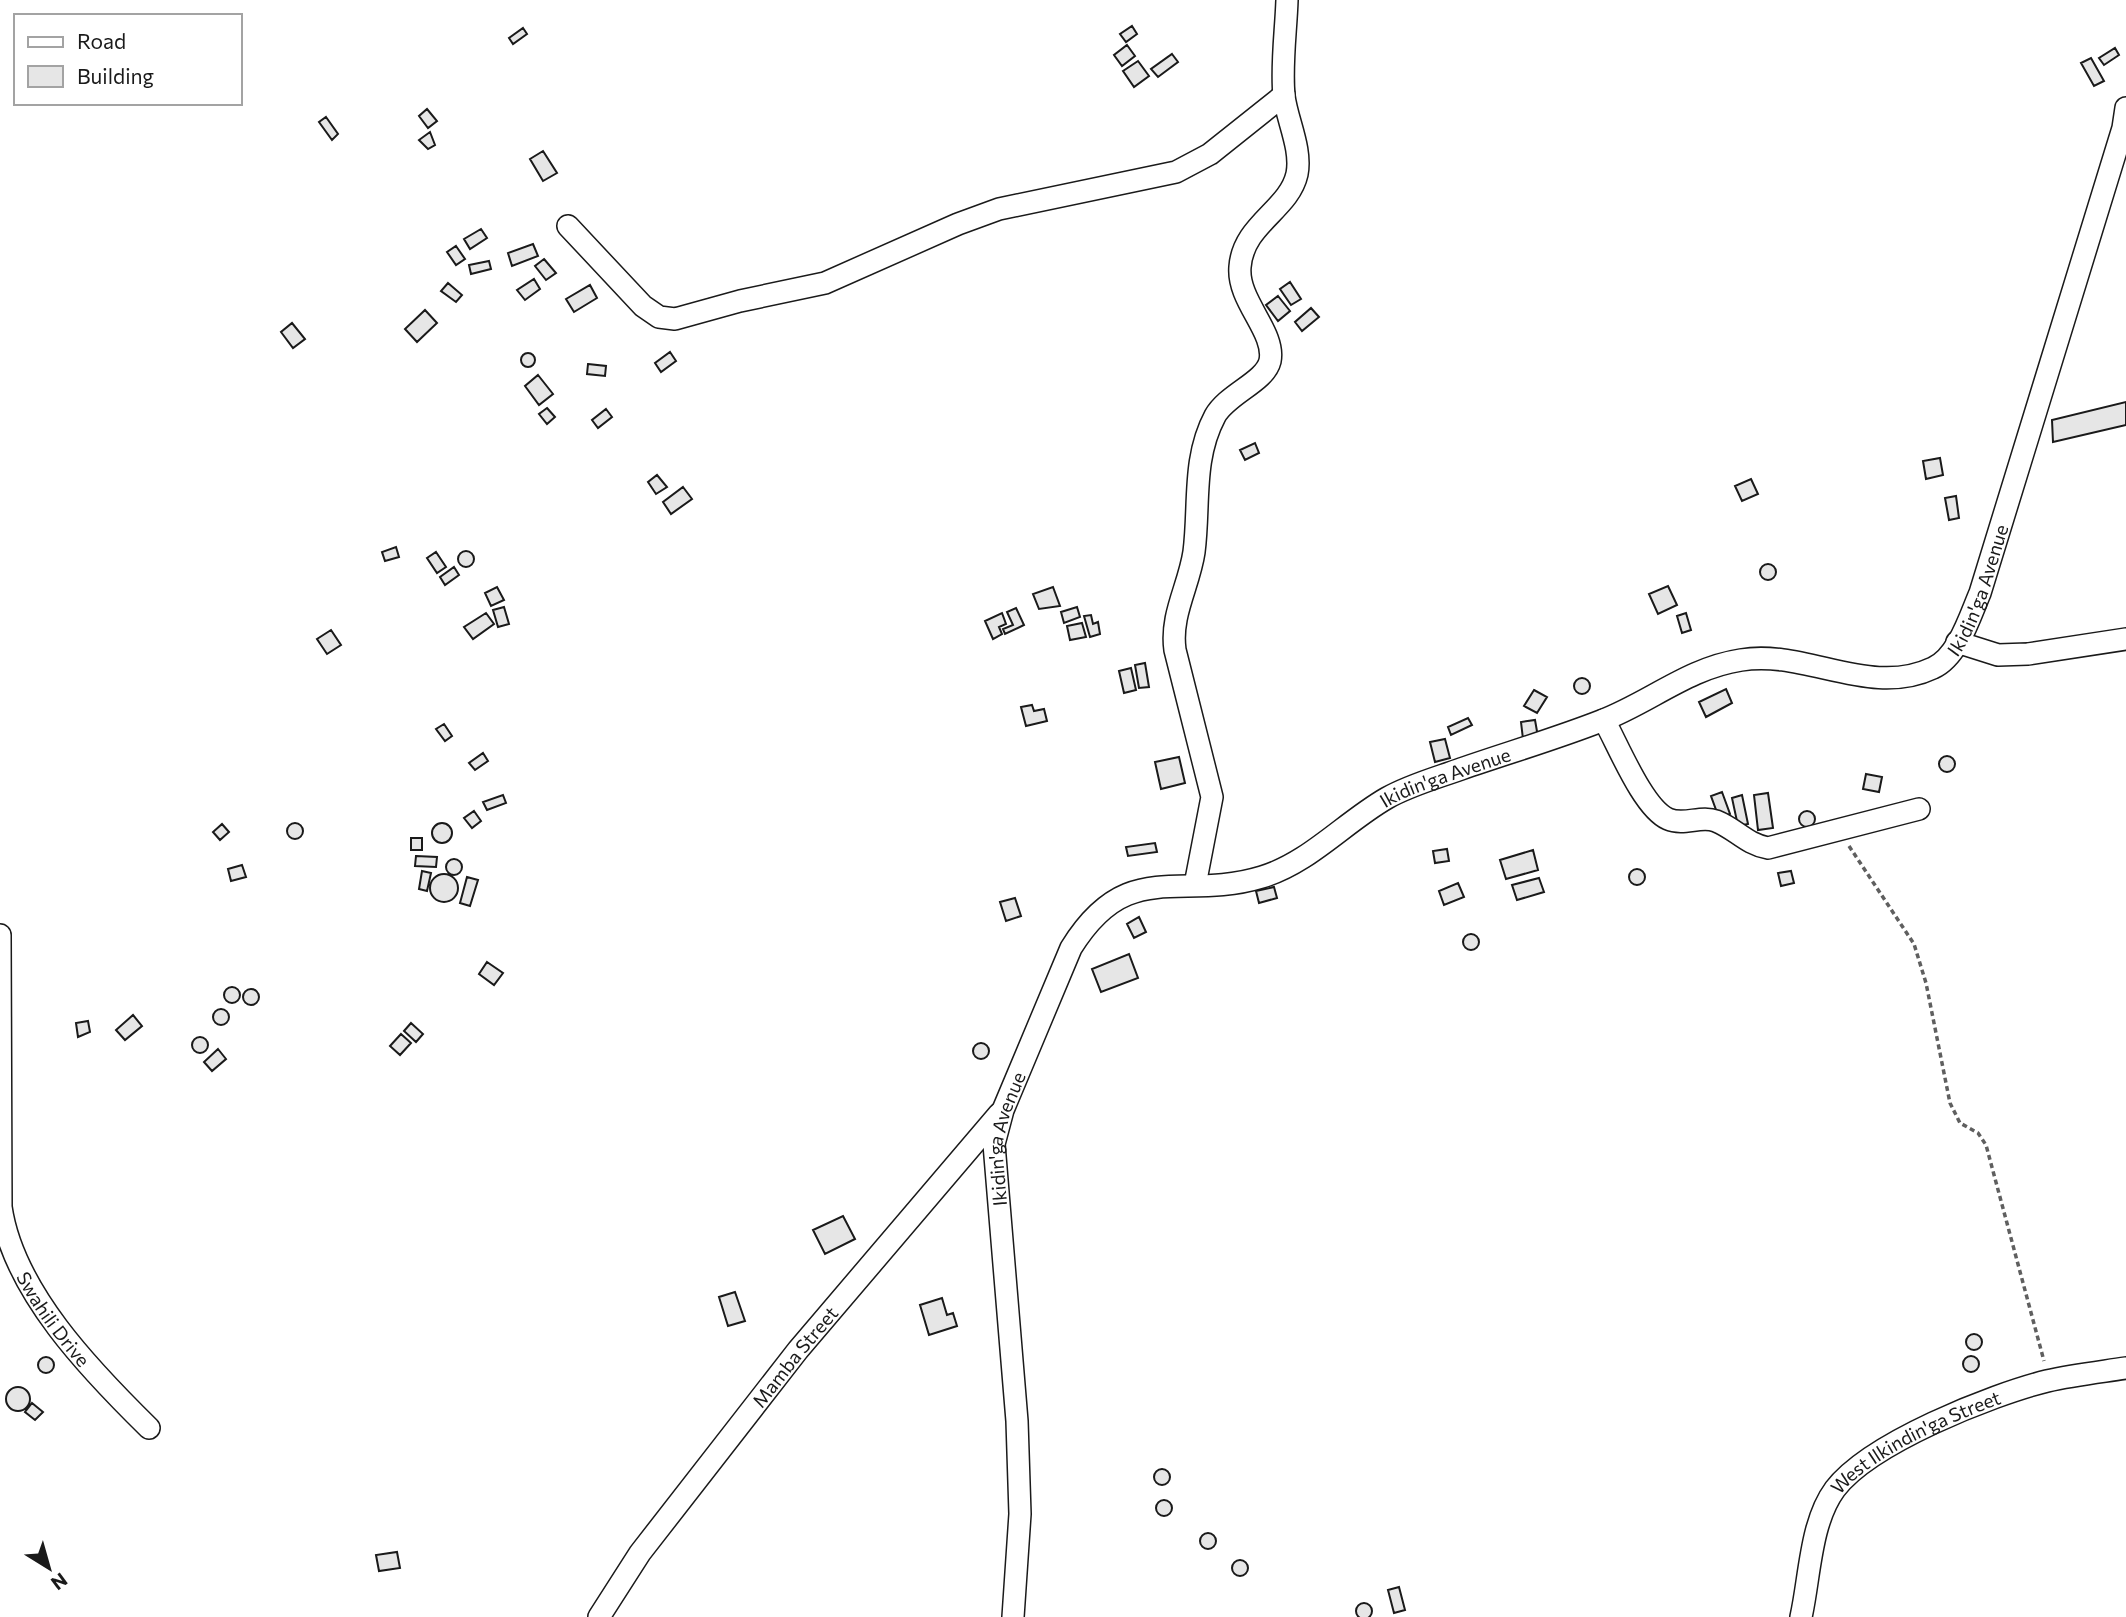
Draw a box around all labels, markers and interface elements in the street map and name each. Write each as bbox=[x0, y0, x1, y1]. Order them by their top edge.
legend bbox=[14, 14, 242, 105]
text: Road bbox=[77, 28, 126, 53]
text: Building bbox=[77, 63, 154, 88]
street label: Ikidin'ga Avenue bbox=[1942, 521, 2012, 660]
street label: Ikidin'ga Avenue bbox=[1375, 742, 1513, 812]
street label: Ikidin'ga Avenue bbox=[983, 1068, 1029, 1207]
street label: Swahili Drive bbox=[13, 1267, 95, 1371]
street label: Mamba Street bbox=[747, 1301, 842, 1411]
street label: West Ilkindin'ga Street bbox=[1825, 1385, 2003, 1498]
north arrow bbox=[14, 1533, 84, 1603]
text: N bbox=[47, 1568, 72, 1595]

